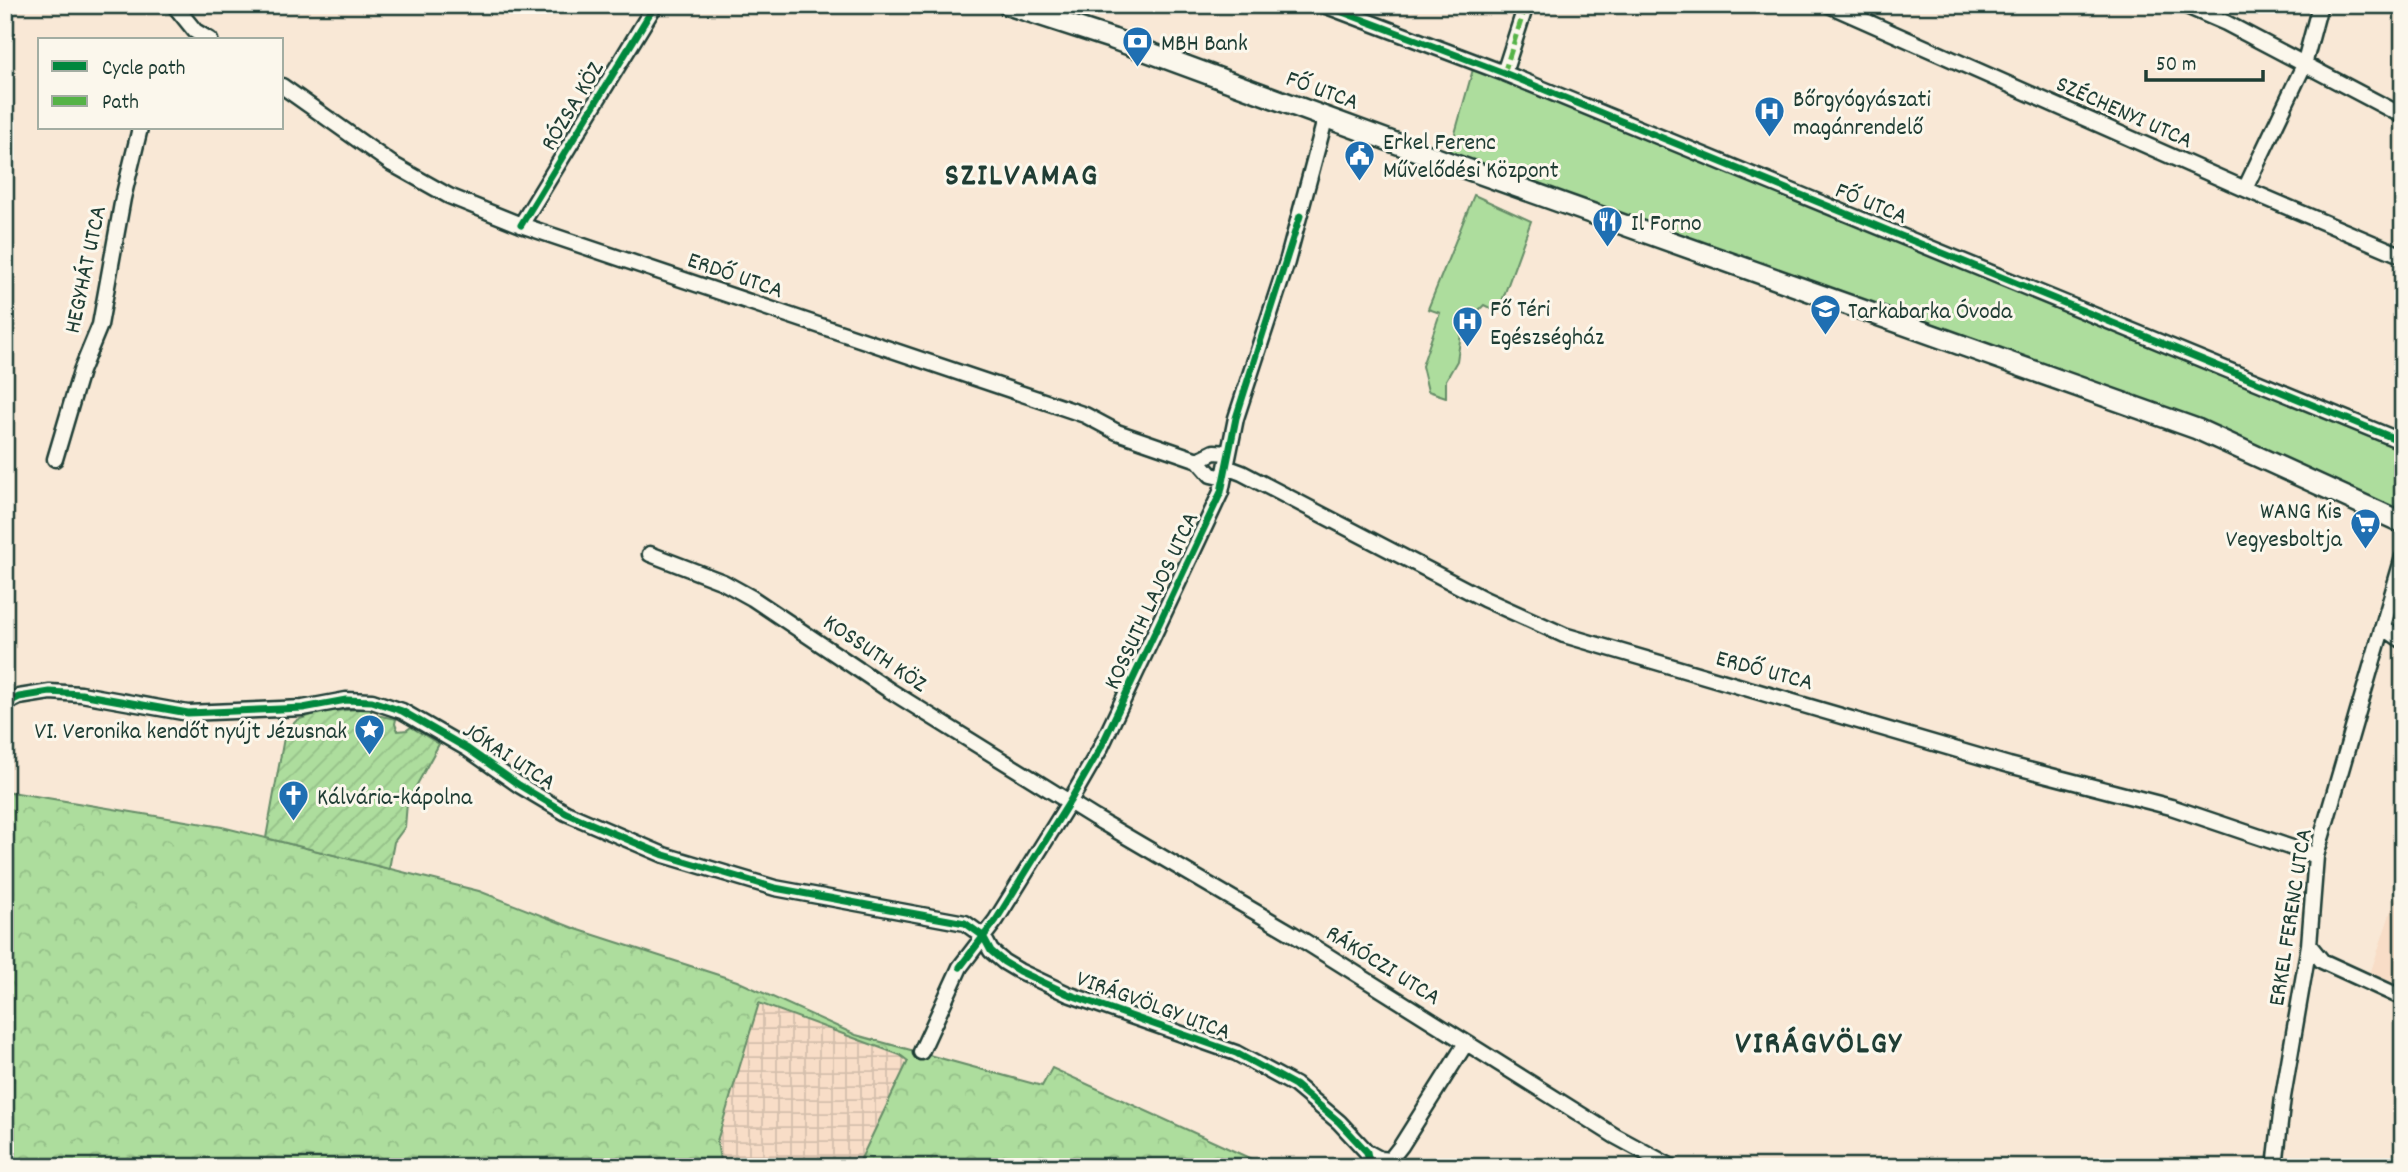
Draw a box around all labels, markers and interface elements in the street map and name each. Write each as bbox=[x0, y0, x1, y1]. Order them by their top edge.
bank icon: MBH Bank bbox=[1121, 25, 1155, 69]
place label: MBH Bank bbox=[1161, 28, 1248, 62]
legend bbox=[38, 38, 284, 130]
scale bar bbox=[2146, 38, 2263, 82]
text: 50 m bbox=[2156, 51, 2196, 81]
text: Cycle path bbox=[102, 55, 185, 85]
street label: RÓZSA KÖZ bbox=[533, 55, 614, 158]
street label: FŐ UTCA bbox=[1281, 63, 1363, 121]
street label: SZÉCHENYI UTCA bbox=[2050, 68, 2198, 159]
place label: Bőrgyógyászati magánrendelő bbox=[1793, 84, 1931, 146]
text: Path bbox=[102, 89, 139, 119]
hospital icon: Bőrgyógyászati magánrendelő bbox=[1753, 95, 1787, 139]
place label: Erkel Ferenc Művelődési Központ bbox=[1383, 127, 1559, 189]
public building icon: Erkel Ferenc Művelődési Központ bbox=[1343, 138, 1377, 182]
district label: SZILVAMAG bbox=[945, 155, 1099, 201]
street label: FŐ UTCA bbox=[1830, 175, 1912, 235]
street label: HEGYHÁT UTCA bbox=[57, 203, 117, 337]
restaurant icon: Il Forno bbox=[1591, 205, 1625, 249]
place label: Il Forno bbox=[1631, 208, 1702, 242]
street label: ERDŐ UTCA bbox=[682, 245, 788, 309]
school or university icon: Tarkabarka Óvoda bbox=[1808, 293, 1842, 337]
place label: Fő Téri Egészségház bbox=[1490, 294, 1604, 356]
place label: Tarkabarka Óvoda bbox=[1848, 296, 2013, 330]
hospital icon: Fő Téri Egészségház bbox=[1450, 305, 1484, 349]
place label: WANG Kis Vegyesboltja bbox=[2226, 496, 2343, 558]
street label: KOSSUTH LAJOS UTCA bbox=[1097, 507, 1209, 696]
supermarket icon: WANG Kis Vegyesboltja bbox=[2348, 507, 2382, 551]
street label: KOSSUTH KÖZ bbox=[815, 607, 934, 702]
street label: ERDŐ UTCA bbox=[1712, 643, 1817, 701]
place icon: VI. Veronika kendőt nyújt Jézusnak bbox=[353, 713, 387, 757]
street label: JÓKAI UTCA bbox=[455, 715, 562, 800]
place label: VI. Veronika kendőt nyújt Jézusnak bbox=[34, 716, 347, 750]
church icon: Kálvária-kápolna bbox=[277, 779, 311, 823]
place label: Kálvária-kápolna bbox=[317, 782, 473, 816]
street label: ERKEL FERENC UTCA bbox=[2261, 826, 2323, 1009]
street label: RÁKÓCZI UTCA bbox=[1318, 918, 1446, 1015]
street label: VIRÁGVÖLGY UTCA bbox=[1071, 963, 1235, 1051]
district label: VIRÁGVÖLGY bbox=[1735, 1023, 1903, 1069]

